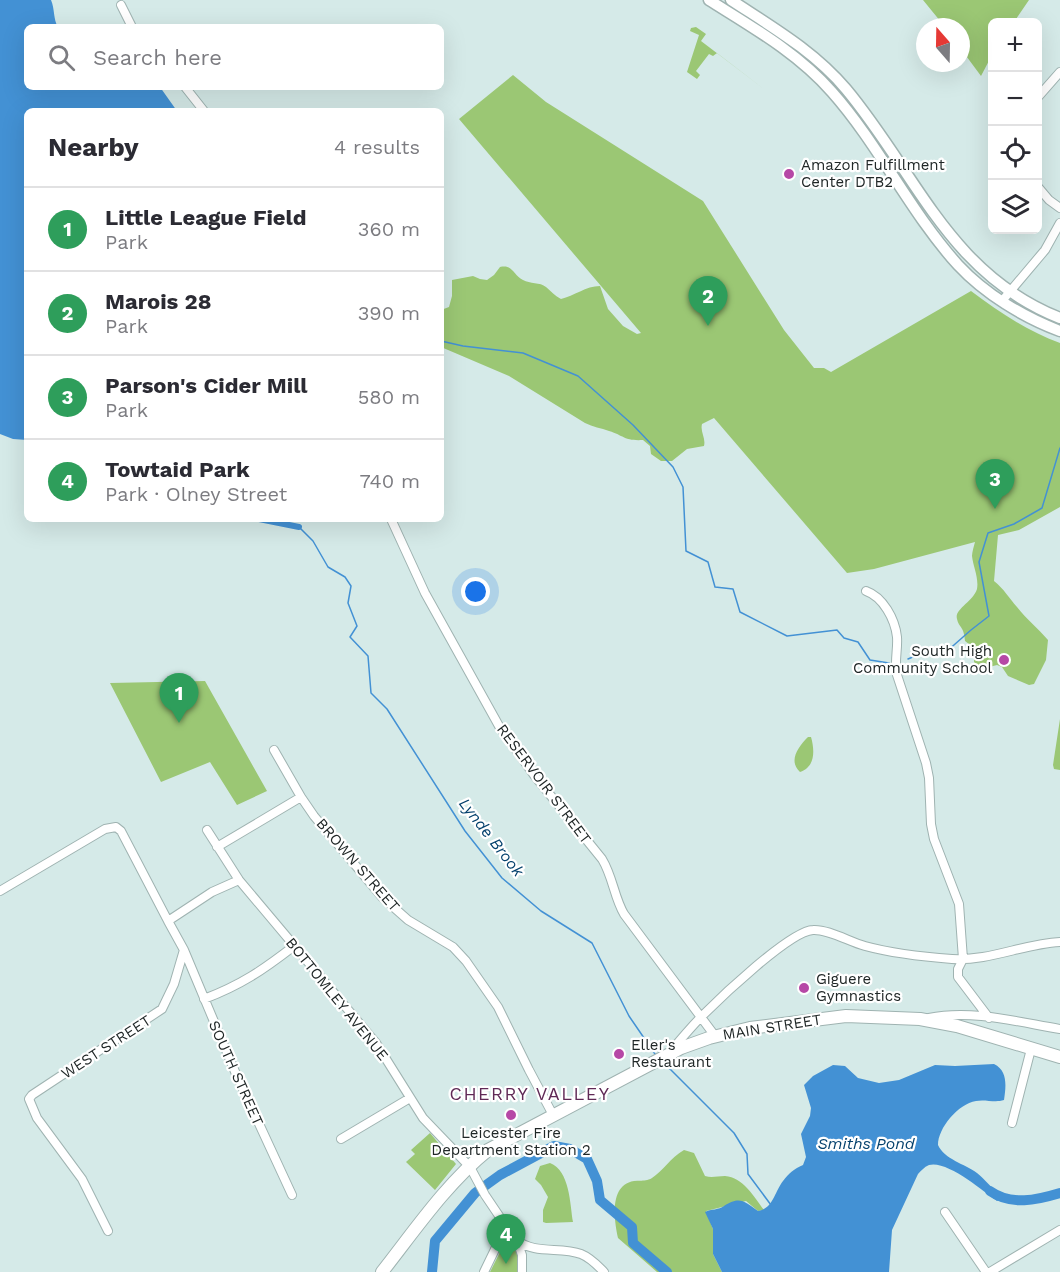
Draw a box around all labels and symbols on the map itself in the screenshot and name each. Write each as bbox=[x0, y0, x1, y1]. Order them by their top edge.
north arrow bbox=[916, 18, 970, 72]
place label: Amazon Fulfillment Center DTB2 bbox=[801, 156, 946, 191]
marker: Amazon Fulfillment Center DTB2 bbox=[782, 167, 796, 181]
pin: 2 bbox=[688, 276, 728, 326]
pin: 3 bbox=[976, 460, 1014, 509]
your location bbox=[461, 577, 490, 606]
place label: South High Community School bbox=[853, 642, 992, 677]
marker: South High Community School bbox=[997, 653, 1011, 667]
pin: 1 bbox=[160, 674, 198, 723]
street label: RESERVOIR STREET bbox=[493, 721, 595, 847]
water label: Lynde Brook bbox=[455, 794, 529, 881]
street label: BROWN STREET bbox=[313, 815, 403, 915]
street label: BOTTOMLEY AVENUE bbox=[282, 934, 392, 1064]
place label: Giguere Gymnastics bbox=[816, 970, 901, 1005]
marker: Giguere Gymnastics bbox=[797, 981, 811, 995]
street label: MAIN STREET bbox=[721, 1010, 823, 1044]
street label: WEST STREET bbox=[58, 1011, 154, 1083]
street label: SOUTH STREET bbox=[205, 1018, 267, 1128]
place label: Eller's Restaurant bbox=[631, 1036, 712, 1071]
marker: Eller's Restaurant bbox=[612, 1047, 626, 1061]
district label: CHERRY VALLEY bbox=[450, 1083, 610, 1104]
marker: Leicester Fire Department Station 2 bbox=[504, 1108, 518, 1122]
place label: Leicester Fire Department Station 2 bbox=[431, 1124, 591, 1159]
water label: Smiths Pond bbox=[817, 1134, 916, 1153]
pin: 4 bbox=[486, 1214, 526, 1264]

